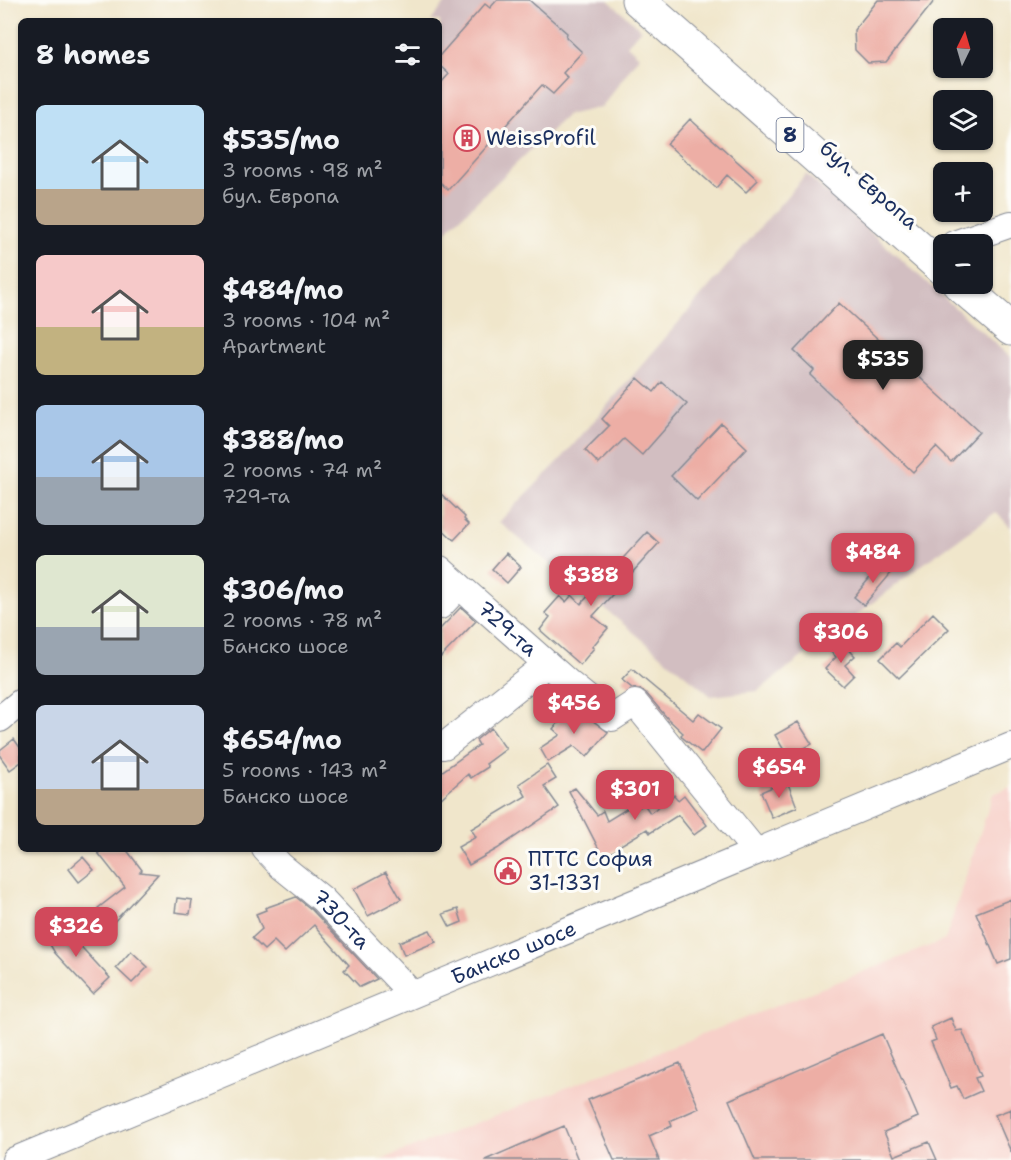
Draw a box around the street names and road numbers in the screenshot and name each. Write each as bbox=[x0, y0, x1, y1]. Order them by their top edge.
road number: 8 bbox=[776, 118, 804, 152]
street label: бул. Европа bbox=[814, 134, 924, 236]
street label: 729-та bbox=[471, 595, 543, 663]
street label: 730-та bbox=[307, 883, 376, 955]
street label: Банско шосе bbox=[447, 914, 580, 991]

